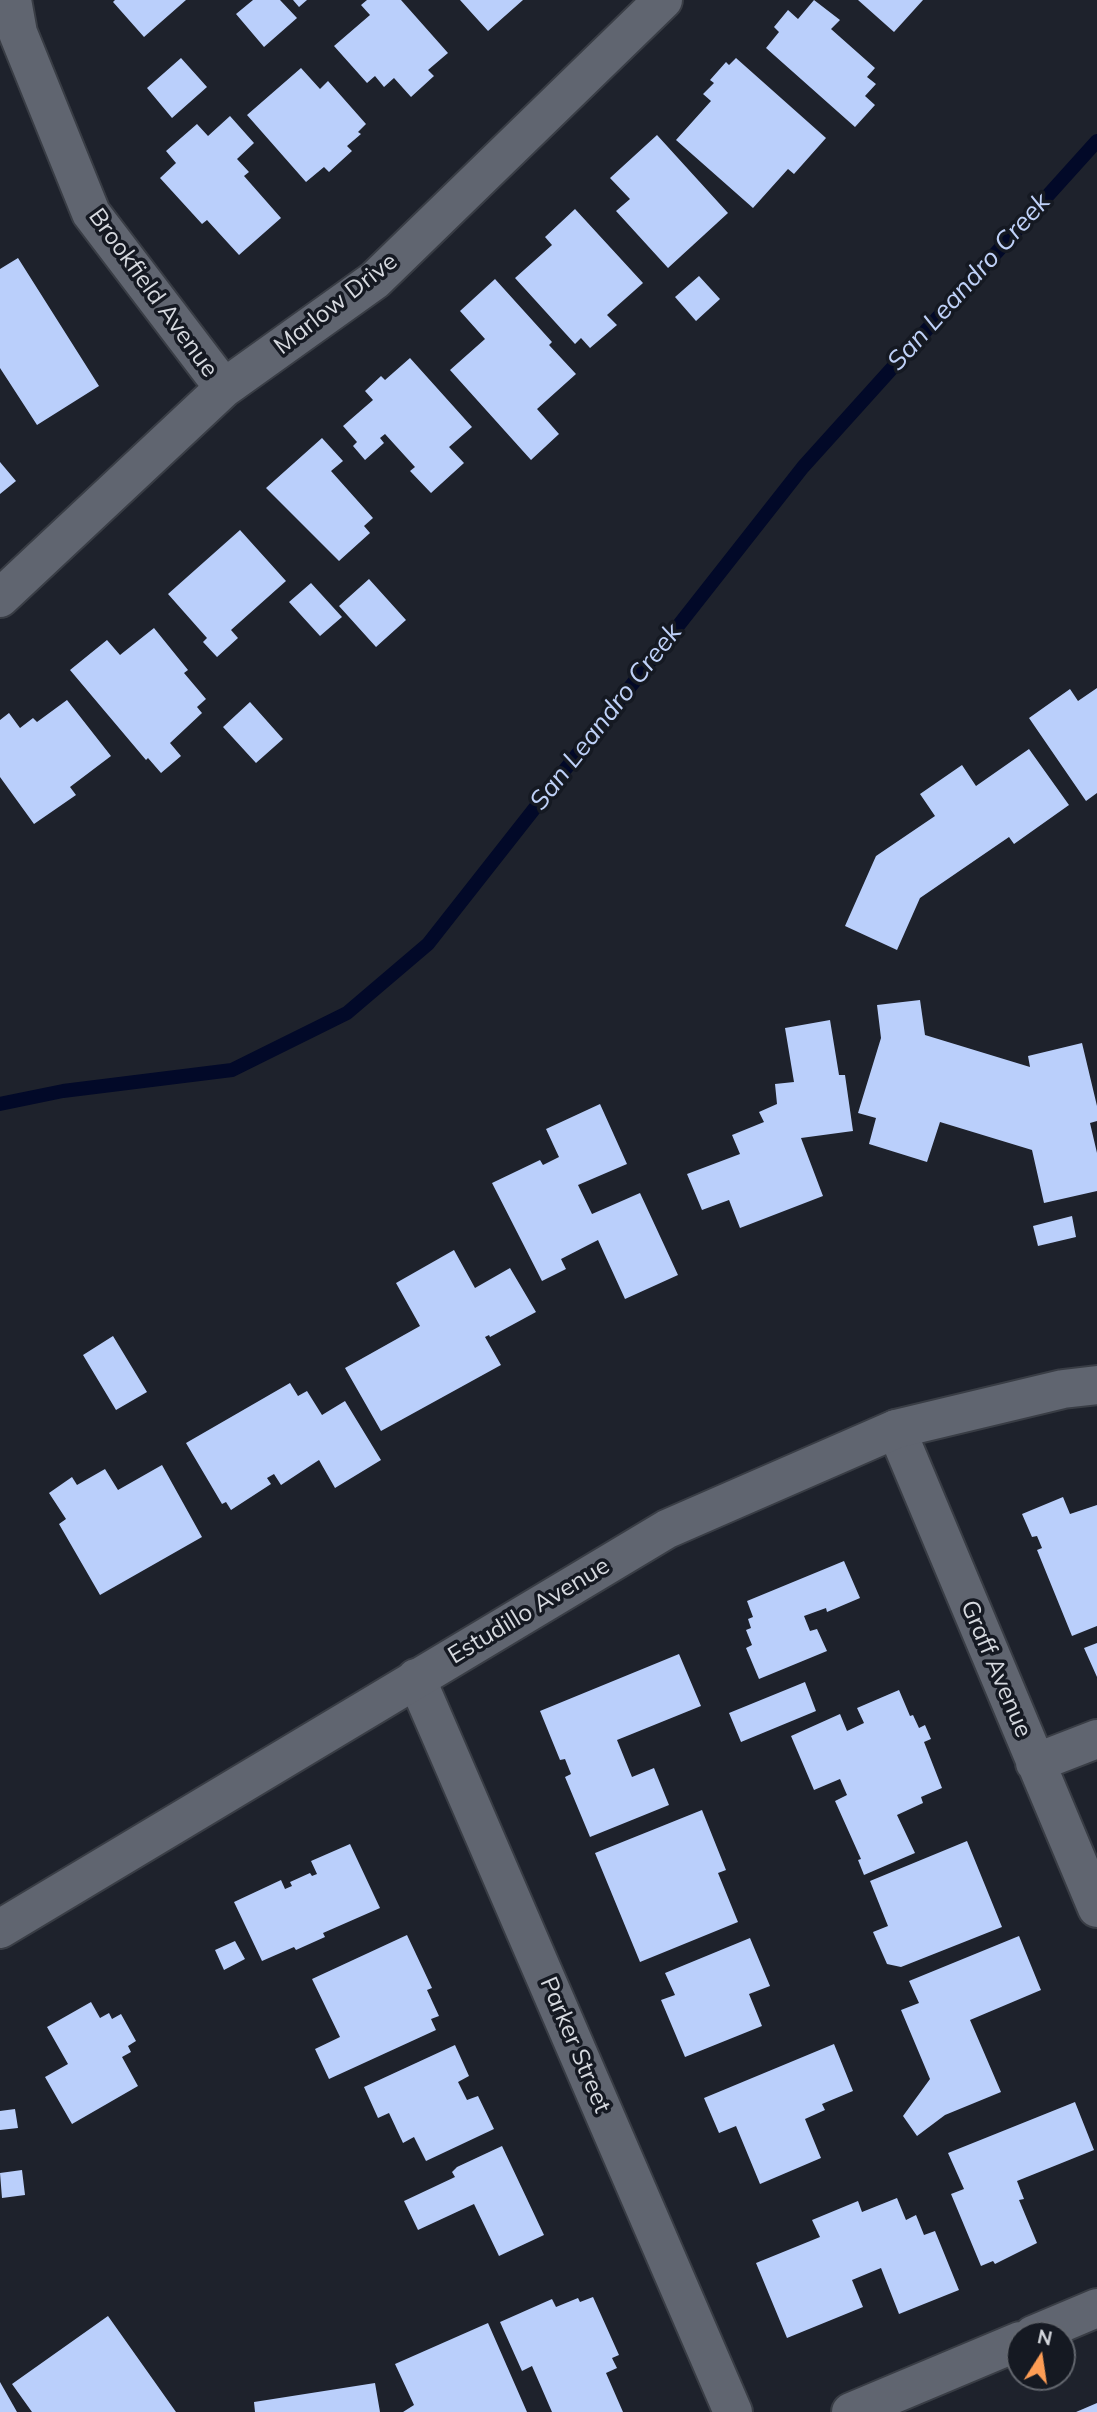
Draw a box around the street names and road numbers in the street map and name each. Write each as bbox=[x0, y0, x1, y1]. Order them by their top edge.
street label: Brookfield Avenue bbox=[82, 203, 224, 383]
street label: Marlow Drive bbox=[269, 247, 403, 361]
street label: Estudillo Avenue bbox=[443, 1552, 615, 1670]
street label: Graff Avenue bbox=[954, 1596, 1038, 1742]
street label: Parker Street bbox=[533, 1973, 617, 2117]

